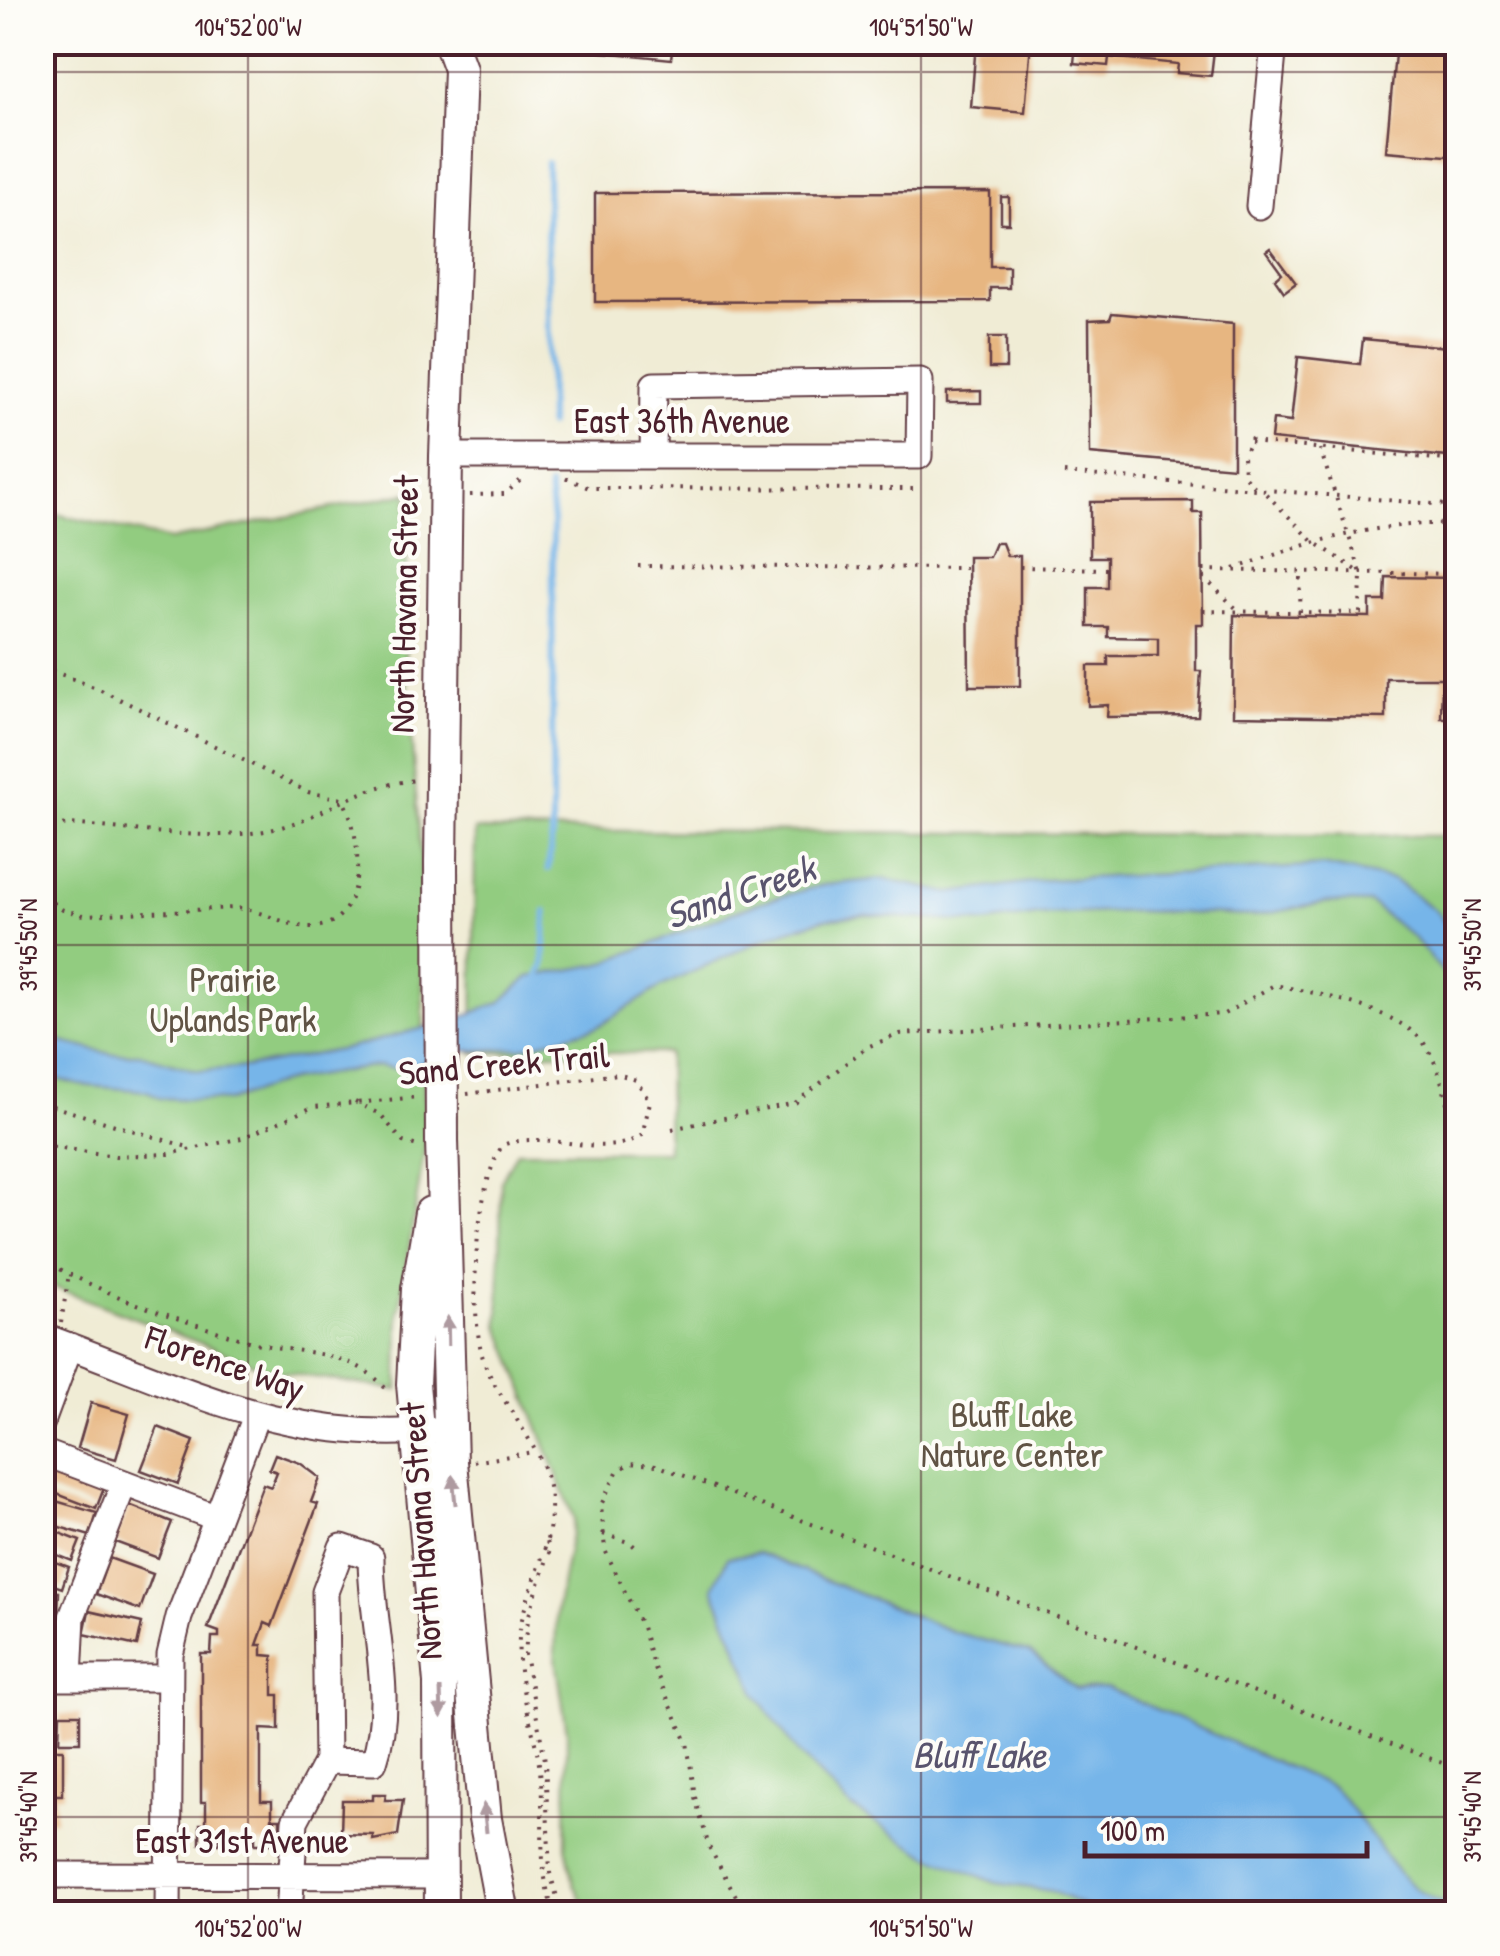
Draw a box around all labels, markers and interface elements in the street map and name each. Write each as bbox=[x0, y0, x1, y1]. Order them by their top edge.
text: 104°52'00"W bbox=[194, 10, 302, 44]
text: 104°51'50"W bbox=[869, 10, 974, 44]
street label: East 36th Avenue bbox=[574, 397, 790, 444]
street label: North Havana Street bbox=[378, 474, 429, 733]
water label: Sand Creek bbox=[658, 840, 824, 941]
text: 39°45'50"N bbox=[11, 899, 45, 991]
text: 39°45'50"N bbox=[1455, 899, 1489, 991]
park label: Prairie Uplands Park bbox=[150, 956, 316, 1043]
street label: Sand Creek Trail bbox=[397, 1031, 612, 1096]
street label: Florence Way bbox=[138, 1313, 311, 1412]
one-way arrow bbox=[440, 1314, 456, 1346]
park label: Bluff Lake Nature Center bbox=[921, 1391, 1103, 1478]
street label: North Havana Street bbox=[388, 1400, 453, 1661]
one-way arrow bbox=[446, 1473, 462, 1505]
one-way arrow bbox=[433, 1688, 449, 1720]
water label: Bluff Lake bbox=[912, 1728, 1047, 1780]
text: 39°45'40"N bbox=[11, 1771, 45, 1863]
text: 39°45'40"N bbox=[1455, 1771, 1489, 1863]
scale bar bbox=[1085, 1796, 1368, 1858]
one-way arrow bbox=[477, 1801, 493, 1833]
text: 100 m bbox=[1100, 1810, 1165, 1850]
street label: East 31st Avenue bbox=[135, 1817, 349, 1864]
text: 104°52'00"W bbox=[194, 1911, 302, 1945]
text: 104°51'50"W bbox=[869, 1911, 974, 1945]

